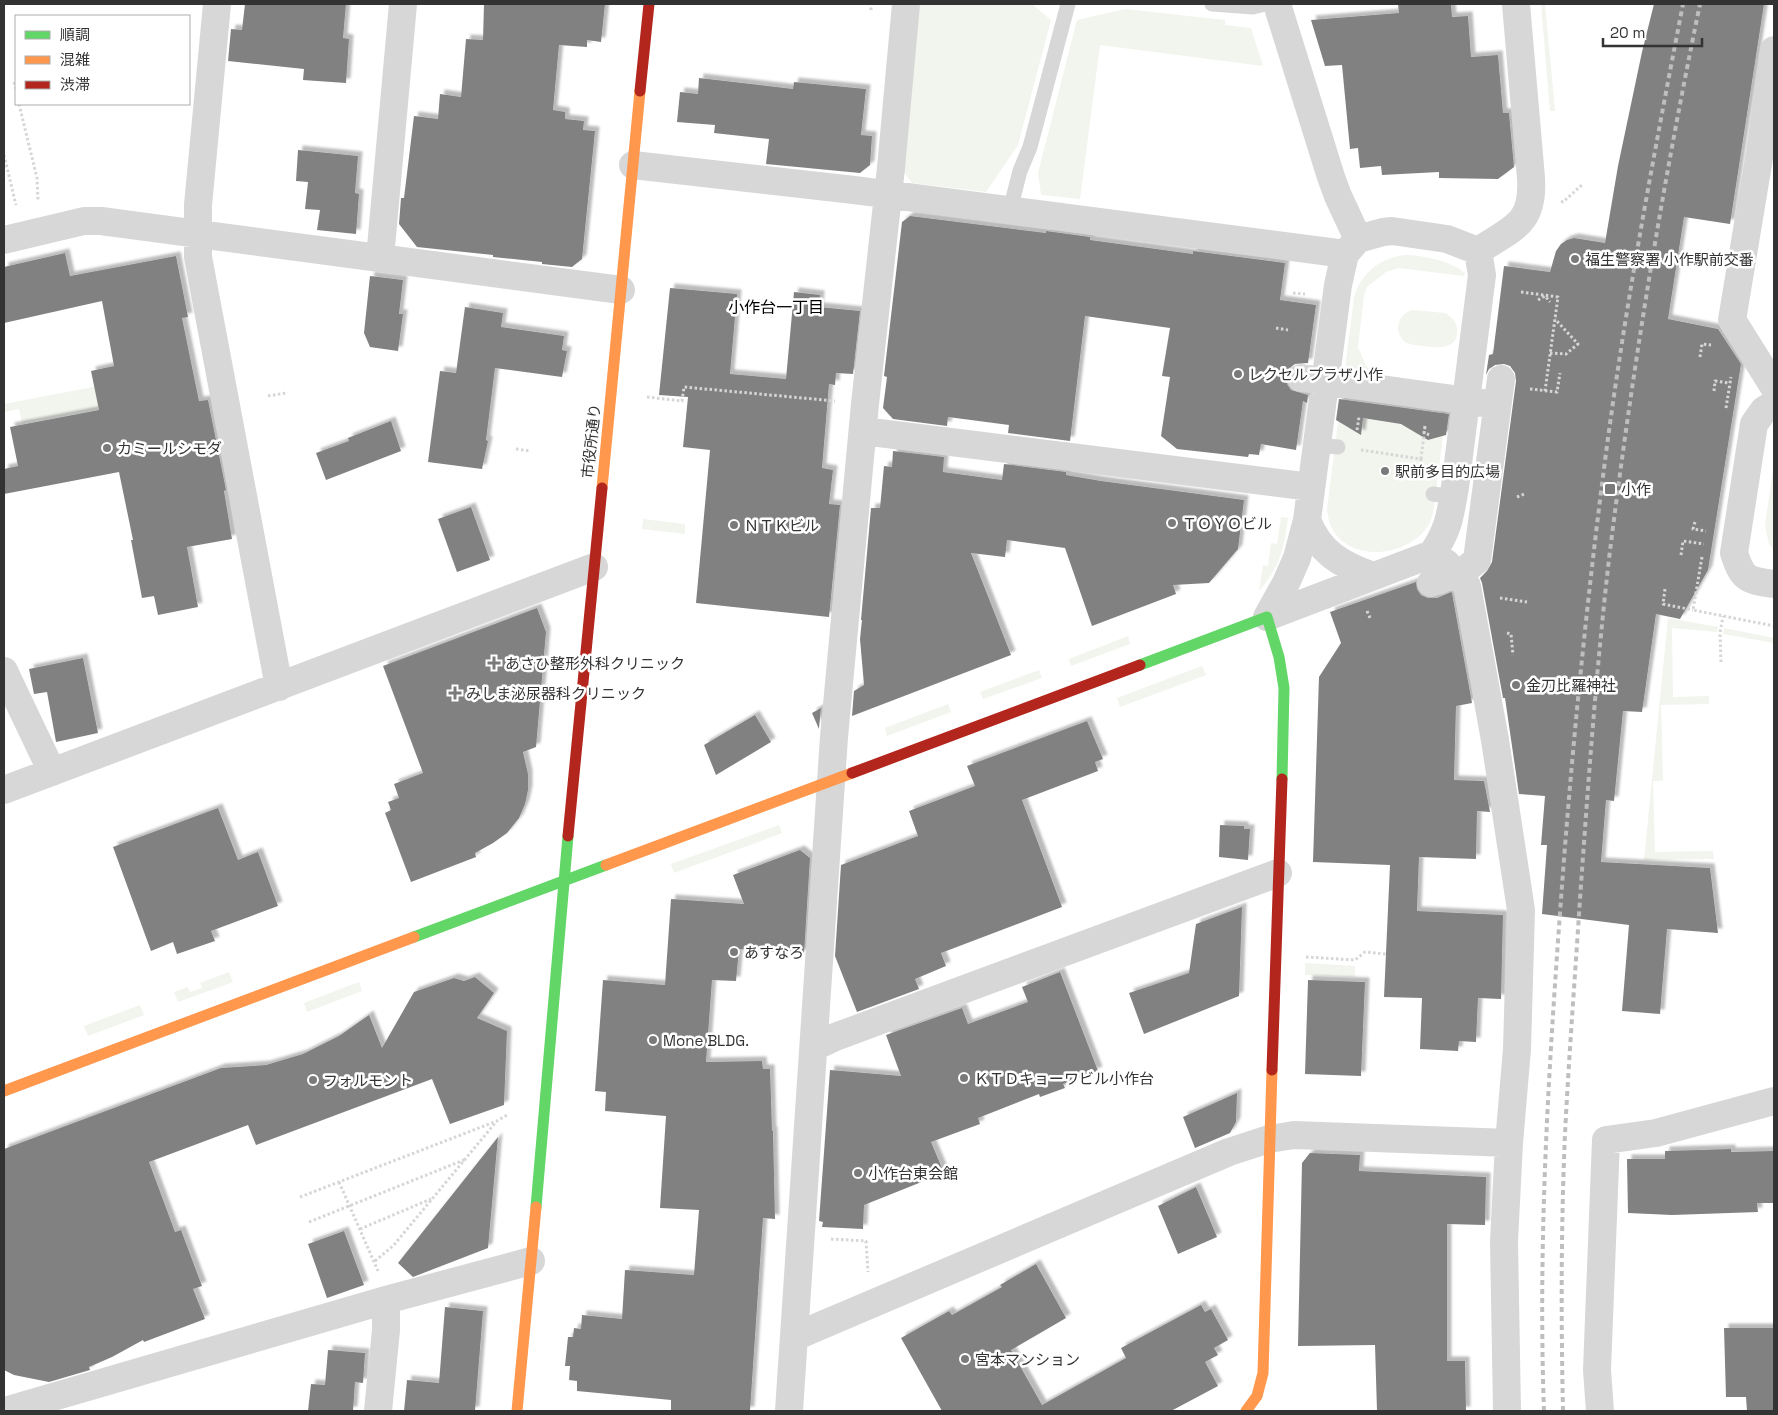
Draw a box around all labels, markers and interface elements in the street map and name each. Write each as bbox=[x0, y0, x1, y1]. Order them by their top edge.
legend bbox=[15, 15, 190, 105]
scale bar bbox=[1603, 15, 1702, 47]
text: 20 m bbox=[1610, 23, 1645, 42]
text: 順調 bbox=[60, 25, 90, 44]
text: 混雑 bbox=[60, 50, 90, 69]
text: 渋滞 bbox=[60, 75, 90, 94]
place label: 福生警察署 小作駅前交番 bbox=[1585, 250, 1754, 269]
marker: 福生警察署 小作駅前交番 bbox=[1569, 253, 1581, 265]
district label: 小作台一丁目 bbox=[728, 297, 824, 318]
place label: レクセルプラザ小作 bbox=[1248, 365, 1383, 384]
marker: レクセルプラザ小作 bbox=[1232, 368, 1244, 380]
street label: 市役所通り bbox=[578, 403, 604, 479]
place label: カミールシモダ bbox=[117, 439, 222, 458]
marker: カミールシモダ bbox=[101, 442, 113, 454]
place label: 駅前多目的広場 bbox=[1395, 462, 1500, 481]
marker: 駅前多目的広場 bbox=[1379, 465, 1391, 477]
place label: 小作 bbox=[1621, 480, 1651, 499]
marker: 小作 bbox=[1603, 482, 1617, 496]
place label: ＴＯＹＯビル bbox=[1182, 514, 1272, 533]
place label: ＮＴＫビル bbox=[744, 516, 819, 535]
marker: ＴＯＹＯビル bbox=[1166, 517, 1178, 529]
marker: ＮＴＫビル bbox=[728, 519, 740, 531]
place label: あさひ整形外科クリニック bbox=[505, 654, 685, 673]
marker: あさひ整形外科クリニック bbox=[487, 656, 501, 670]
place label: 金刀比羅神社 bbox=[1526, 676, 1616, 695]
marker: 金刀比羅神社 bbox=[1510, 679, 1522, 691]
place label: みしま泌尿器科クリニック bbox=[466, 684, 646, 703]
marker: みしま泌尿器科クリニック bbox=[448, 686, 462, 700]
place label: あすなろ bbox=[744, 943, 804, 962]
marker: あすなろ bbox=[728, 946, 740, 958]
place label: Mone BLDG. bbox=[663, 1031, 749, 1050]
marker: Mone BLDG. bbox=[647, 1034, 659, 1046]
place label: ＫＴＤキョーワビル小作台 bbox=[974, 1069, 1154, 1088]
place label: フォルモント bbox=[323, 1071, 413, 1090]
marker: ＫＴＤキョーワビル小作台 bbox=[958, 1072, 970, 1084]
marker: フォルモント bbox=[307, 1074, 319, 1086]
place label: 小作台東会館 bbox=[868, 1164, 958, 1183]
marker: 小作台東会館 bbox=[852, 1167, 864, 1179]
place label: 宮本マンション bbox=[975, 1350, 1080, 1369]
marker: 宮本マンション bbox=[959, 1353, 971, 1365]

